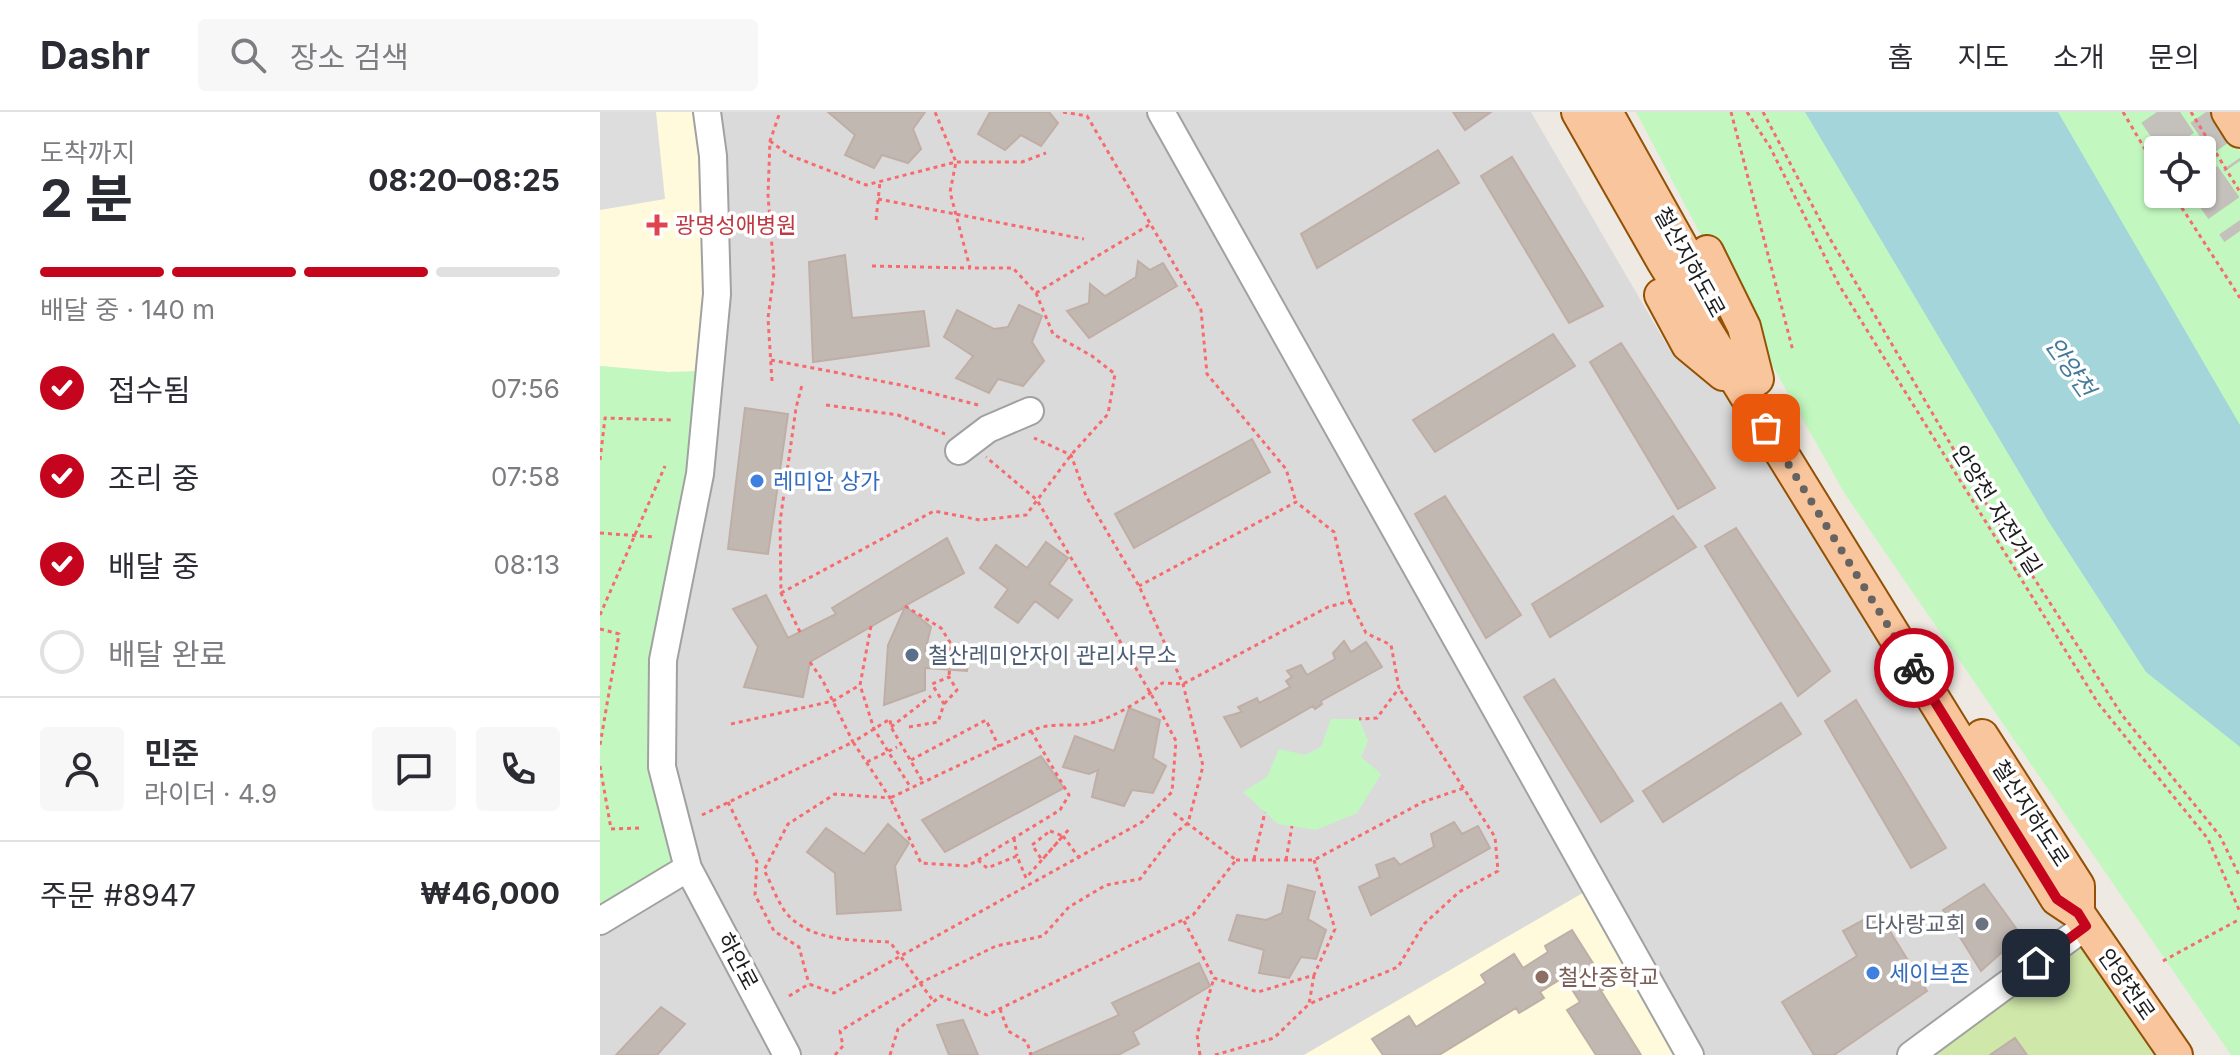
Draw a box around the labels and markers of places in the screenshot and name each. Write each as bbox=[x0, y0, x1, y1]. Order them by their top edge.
place label: 광명성애병원 bbox=[675, 212, 796, 238]
marker: 광명성애병원 bbox=[646, 214, 668, 236]
pin bbox=[1732, 394, 1800, 462]
place label: 레미안 상가 bbox=[773, 468, 880, 494]
marker: 레미안 상가 bbox=[748, 472, 766, 490]
place label: 철산레미안자이 관리사무소 bbox=[928, 642, 1177, 668]
marker: 철산레미안자이 관리사무소 bbox=[903, 646, 921, 664]
place label: 다사랑교회 bbox=[1865, 911, 1966, 937]
marker: 다사랑교회 bbox=[1973, 915, 1991, 933]
pin bbox=[2002, 929, 2070, 997]
place label: 세이브존 bbox=[1889, 960, 1970, 986]
place label: 철산중학교 bbox=[1558, 964, 1659, 990]
marker: 세이브존 bbox=[1864, 964, 1882, 982]
marker: 철산중학교 bbox=[1533, 968, 1551, 986]

